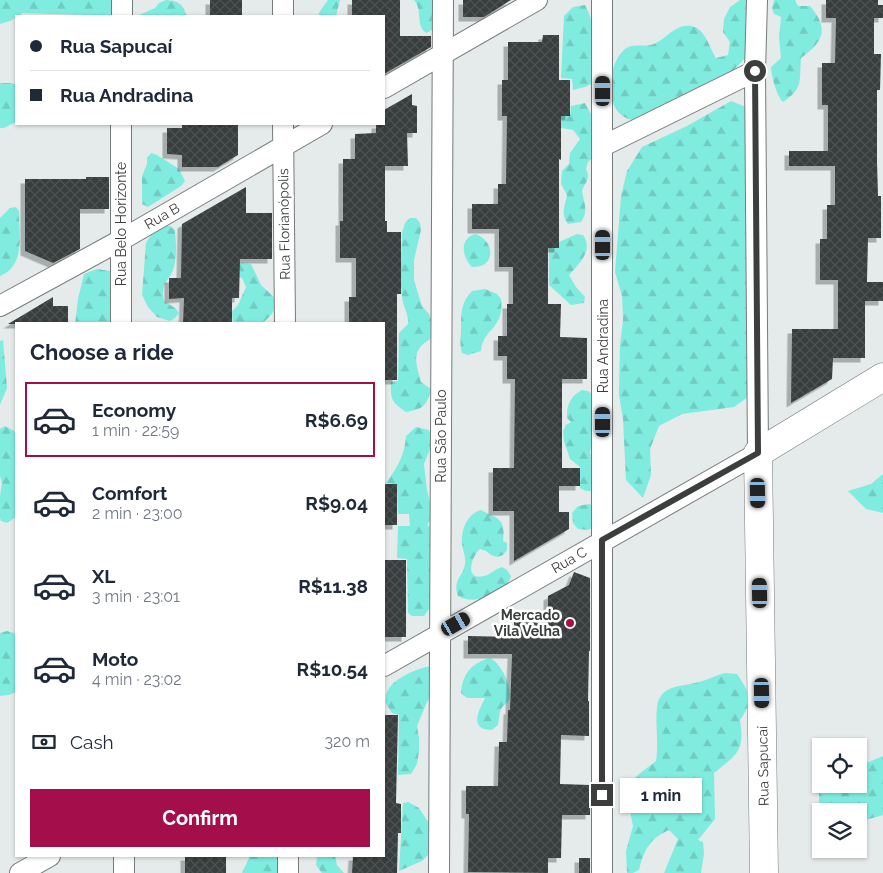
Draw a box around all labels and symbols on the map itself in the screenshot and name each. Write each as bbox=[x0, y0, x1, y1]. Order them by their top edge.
route start bbox=[744, 60, 766, 82]
car bbox=[595, 76, 610, 106]
street label: Rua Belo Horizonte bbox=[113, 162, 129, 286]
street label: Rua Florianópolis bbox=[275, 168, 293, 280]
street label: Rua B bbox=[142, 200, 182, 232]
car bbox=[595, 230, 610, 260]
street label: Rua Andradina bbox=[595, 299, 611, 393]
street label: Rua São Paulo bbox=[433, 389, 449, 483]
car bbox=[595, 407, 610, 437]
car bbox=[750, 478, 765, 508]
street label: Rua C bbox=[548, 543, 590, 576]
car bbox=[752, 578, 767, 608]
place label: Mercado Vila Velha bbox=[494, 607, 561, 639]
car bbox=[439, 610, 472, 638]
marker: Mercado Vila Velha bbox=[564, 617, 576, 629]
car bbox=[754, 678, 769, 708]
street label: Rua Sapucaí bbox=[754, 725, 772, 806]
callout: 1 min bbox=[620, 778, 702, 812]
route end bbox=[591, 784, 613, 806]

